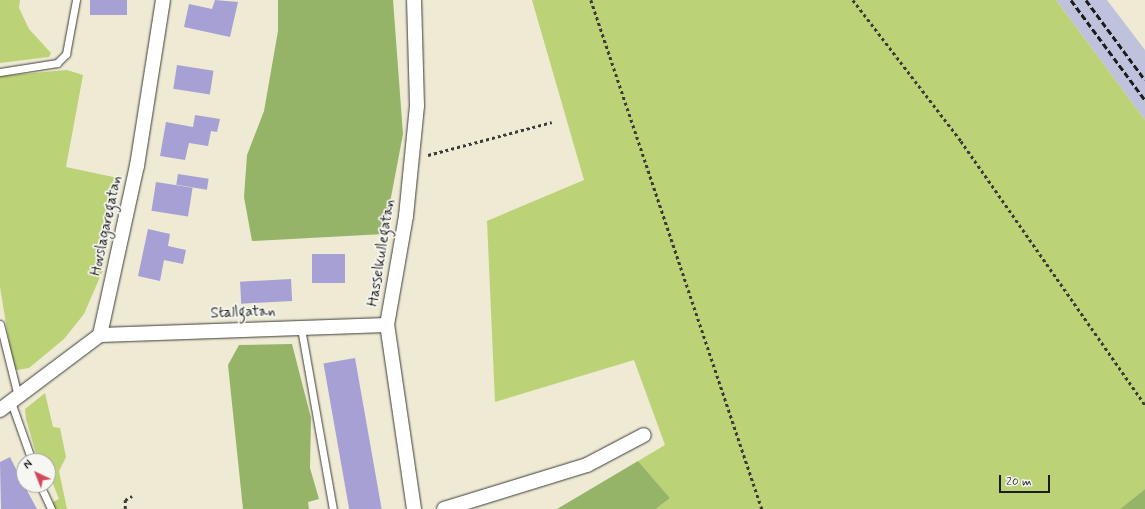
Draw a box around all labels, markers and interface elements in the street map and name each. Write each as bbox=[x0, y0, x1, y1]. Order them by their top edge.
street label: Hovslagaregatan bbox=[88, 174, 126, 278]
street label: Hasselkullegatan bbox=[365, 198, 399, 308]
street label: Stallgatan bbox=[210, 303, 276, 323]
north arrow bbox=[16, 453, 56, 493]
text: N bbox=[21, 457, 36, 473]
scale bar bbox=[1001, 467, 1052, 493]
text: 20 m bbox=[1006, 474, 1032, 490]

